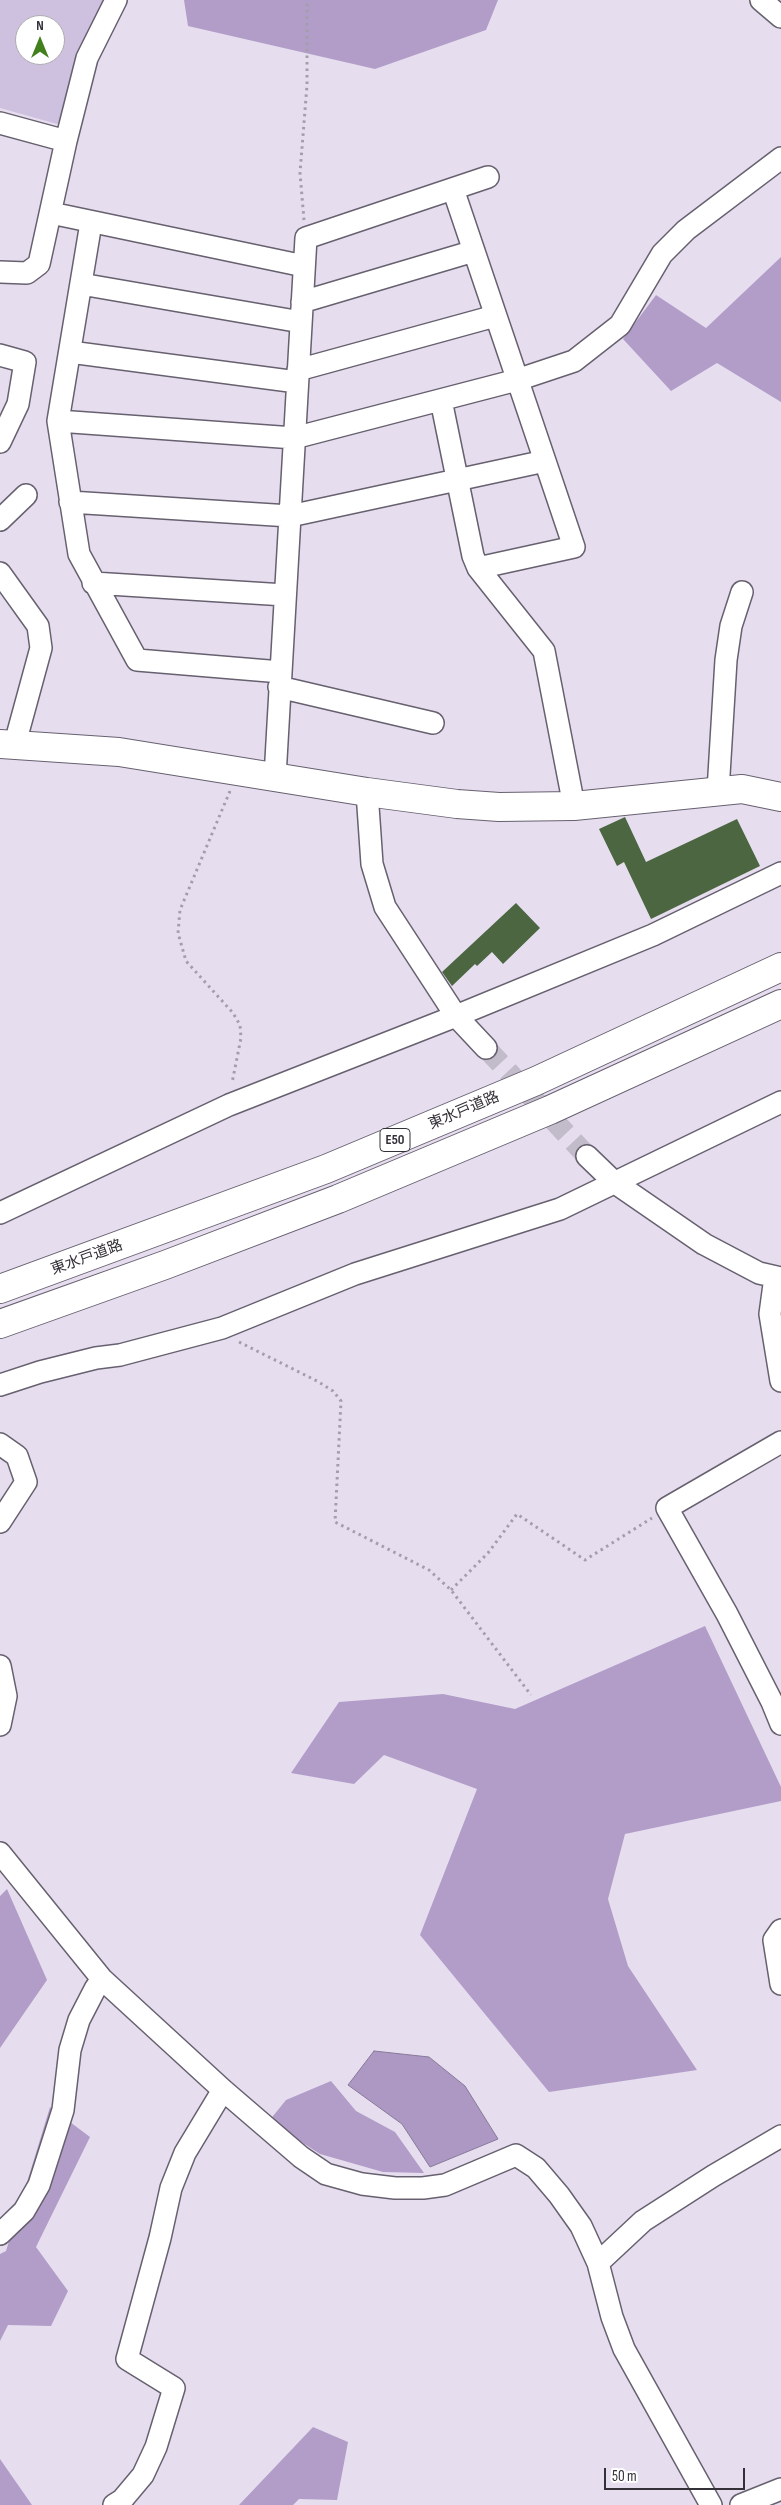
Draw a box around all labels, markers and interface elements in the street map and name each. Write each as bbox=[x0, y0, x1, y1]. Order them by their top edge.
north arrow bbox=[15, 15, 65, 65]
text: N bbox=[36, 17, 44, 34]
street label: 東水戸道路 bbox=[426, 1088, 502, 1134]
road number: E50 bbox=[380, 1128, 410, 1152]
street label: 東水戸道路 bbox=[49, 1237, 125, 1279]
scale bar bbox=[606, 2458, 747, 2490]
text: 50 m bbox=[612, 2467, 637, 2486]

